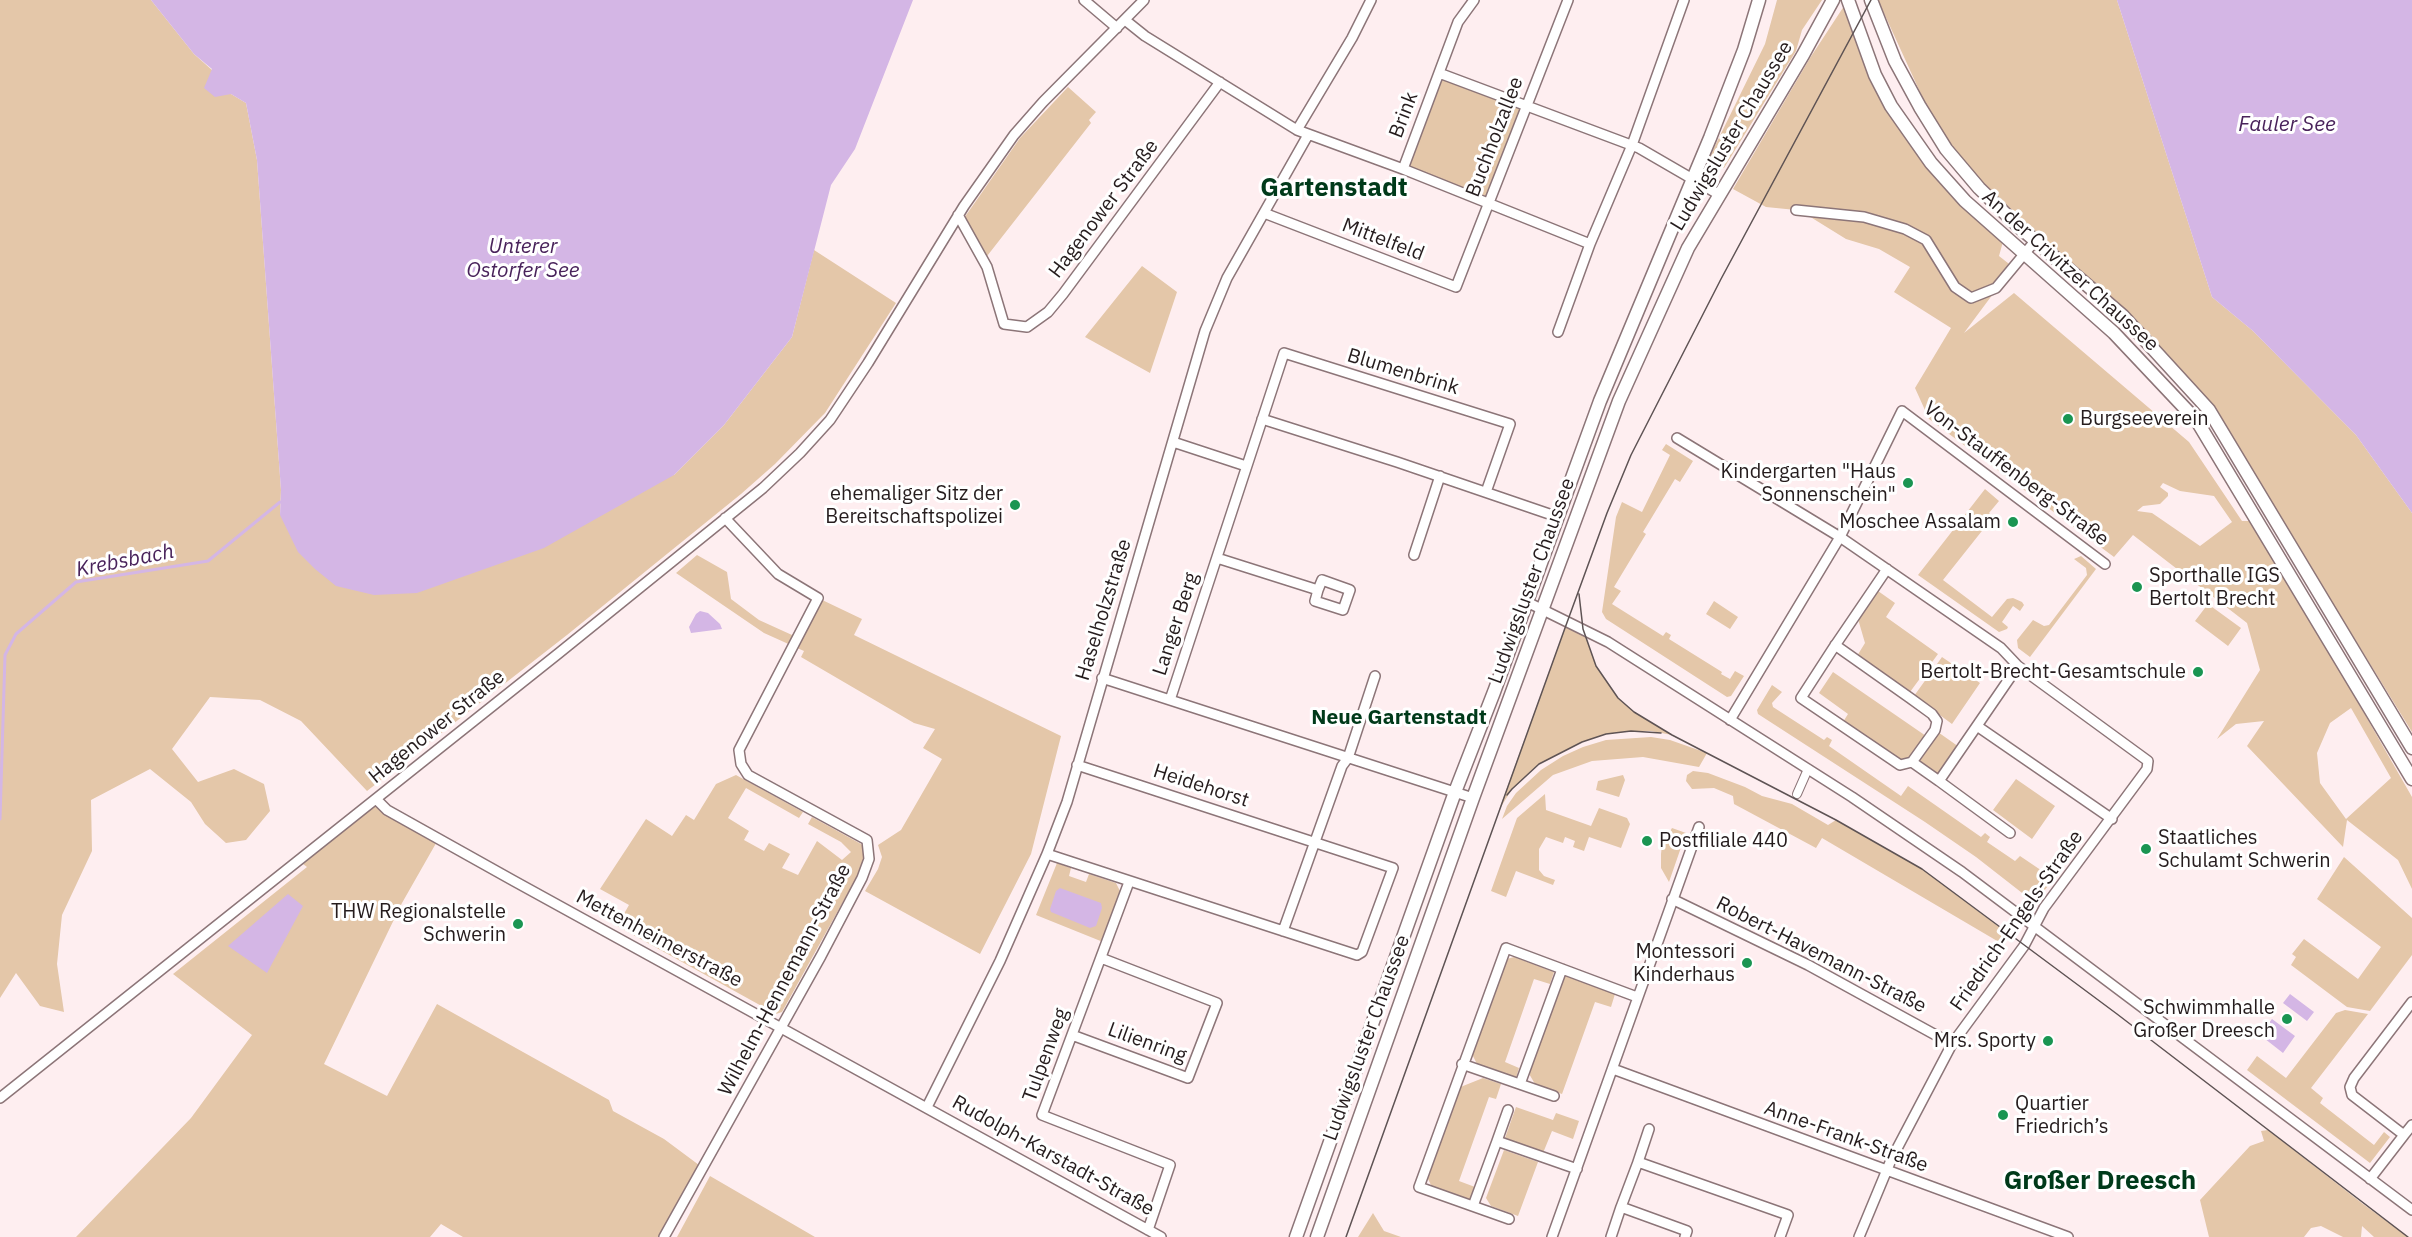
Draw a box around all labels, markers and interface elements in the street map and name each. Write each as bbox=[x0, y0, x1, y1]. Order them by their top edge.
street label: Ludwigsluster Chaussee bbox=[1666, 37, 1798, 235]
street label: Buchholzallee bbox=[1461, 74, 1529, 200]
street label: Brink bbox=[1384, 89, 1424, 141]
water label: Fauler See bbox=[2238, 112, 2336, 138]
street label: Hagenower Straße bbox=[1044, 135, 1164, 283]
district label: Gartenstadt bbox=[1260, 172, 1408, 204]
street label: An der Crivitzer Chaussee bbox=[1977, 185, 2163, 357]
street label: Mittelfeld bbox=[1339, 213, 1427, 267]
water label: Unterer Ostorfer See bbox=[467, 234, 579, 284]
street label: Blumenbrink bbox=[1344, 344, 1462, 400]
street label: Von-Stauffenberg-Straße bbox=[1919, 397, 2113, 551]
place label: Burgseeverein bbox=[2080, 407, 2209, 431]
marker: Burgseeverein bbox=[2061, 412, 2075, 426]
place label: Kindergarten "Haus Sonnenschein" bbox=[1721, 460, 1896, 507]
street label: Ludwigsluster Chaussee bbox=[1484, 475, 1580, 687]
marker: Kindergarten "Haus Sonnenschein" bbox=[1901, 476, 1915, 490]
place label: ehemaliger Sitz der Bereitschaftspolizei bbox=[825, 482, 1003, 529]
marker: ehemaliger Sitz der Bereitschaftspolizei bbox=[1008, 498, 1022, 512]
place label: Moschee Assalam bbox=[1839, 510, 2001, 534]
marker: Moschee Assalam bbox=[2006, 515, 2020, 529]
street label: Haselholzstraße bbox=[1071, 536, 1137, 684]
water label: Krebsbach bbox=[74, 539, 176, 583]
place label: Sporthalle IGS Bertolt Brecht bbox=[2149, 564, 2280, 611]
street label: Langer Berg bbox=[1148, 569, 1204, 679]
marker: Sporthalle IGS Bertolt Brecht bbox=[2130, 580, 2144, 594]
place label: Bertolt-Brecht-Gesamtschule bbox=[1920, 660, 2186, 684]
street label: Hagenower Straße bbox=[364, 665, 510, 789]
marker: Bertolt-Brecht-Gesamtschule bbox=[2191, 665, 2205, 679]
district label: Neue Gartenstadt bbox=[1311, 705, 1487, 731]
street label: Heidehorst bbox=[1150, 759, 1252, 813]
street label: Friedrich-Engels-Straße bbox=[1946, 826, 2088, 1016]
place label: Staatliches Schulamt Schwerin bbox=[2158, 826, 2331, 873]
place label: Postfiliale 440 bbox=[1659, 829, 1788, 853]
marker: Postfiliale 440 bbox=[1640, 834, 1654, 848]
marker: Staatliches Schulamt Schwerin bbox=[2139, 842, 2153, 856]
street label: Wilhelm-Hennemann-Straße bbox=[714, 860, 856, 1100]
street label: Mettenheimerstraße bbox=[572, 885, 746, 993]
street label: Robert-Havemann-Straße bbox=[1712, 892, 1930, 1018]
place label: THW Regionalstelle Schwerin bbox=[331, 900, 506, 947]
marker: THW Regionalstelle Schwerin bbox=[511, 917, 525, 931]
street label: Ludwigsluster Chaussee bbox=[1319, 932, 1415, 1144]
place label: Montessori Kinderhaus bbox=[1633, 940, 1735, 987]
marker: Montessori Kinderhaus bbox=[1740, 956, 1754, 970]
place label: Schwimmhalle Großer Dreesch bbox=[2133, 996, 2275, 1043]
street label: Tulpenweg bbox=[1018, 1005, 1074, 1105]
marker: Schwimmhalle Großer Dreesch bbox=[2280, 1012, 2294, 1026]
street label: Lilienring bbox=[1104, 1018, 1190, 1068]
place label: Mrs. Sporty bbox=[1934, 1029, 2036, 1053]
marker: Mrs. Sporty bbox=[2041, 1034, 2055, 1048]
street label: Rudolph-Karstadt-Straße bbox=[948, 1090, 1158, 1222]
place label: Quartier Friedrich’s bbox=[2015, 1092, 2108, 1139]
street label: Anne-Frank-Straße bbox=[1761, 1096, 1931, 1178]
marker: Quartier Friedrich’s bbox=[1996, 1108, 2010, 1122]
district label: Großer Dreesch bbox=[2004, 1165, 2196, 1197]

